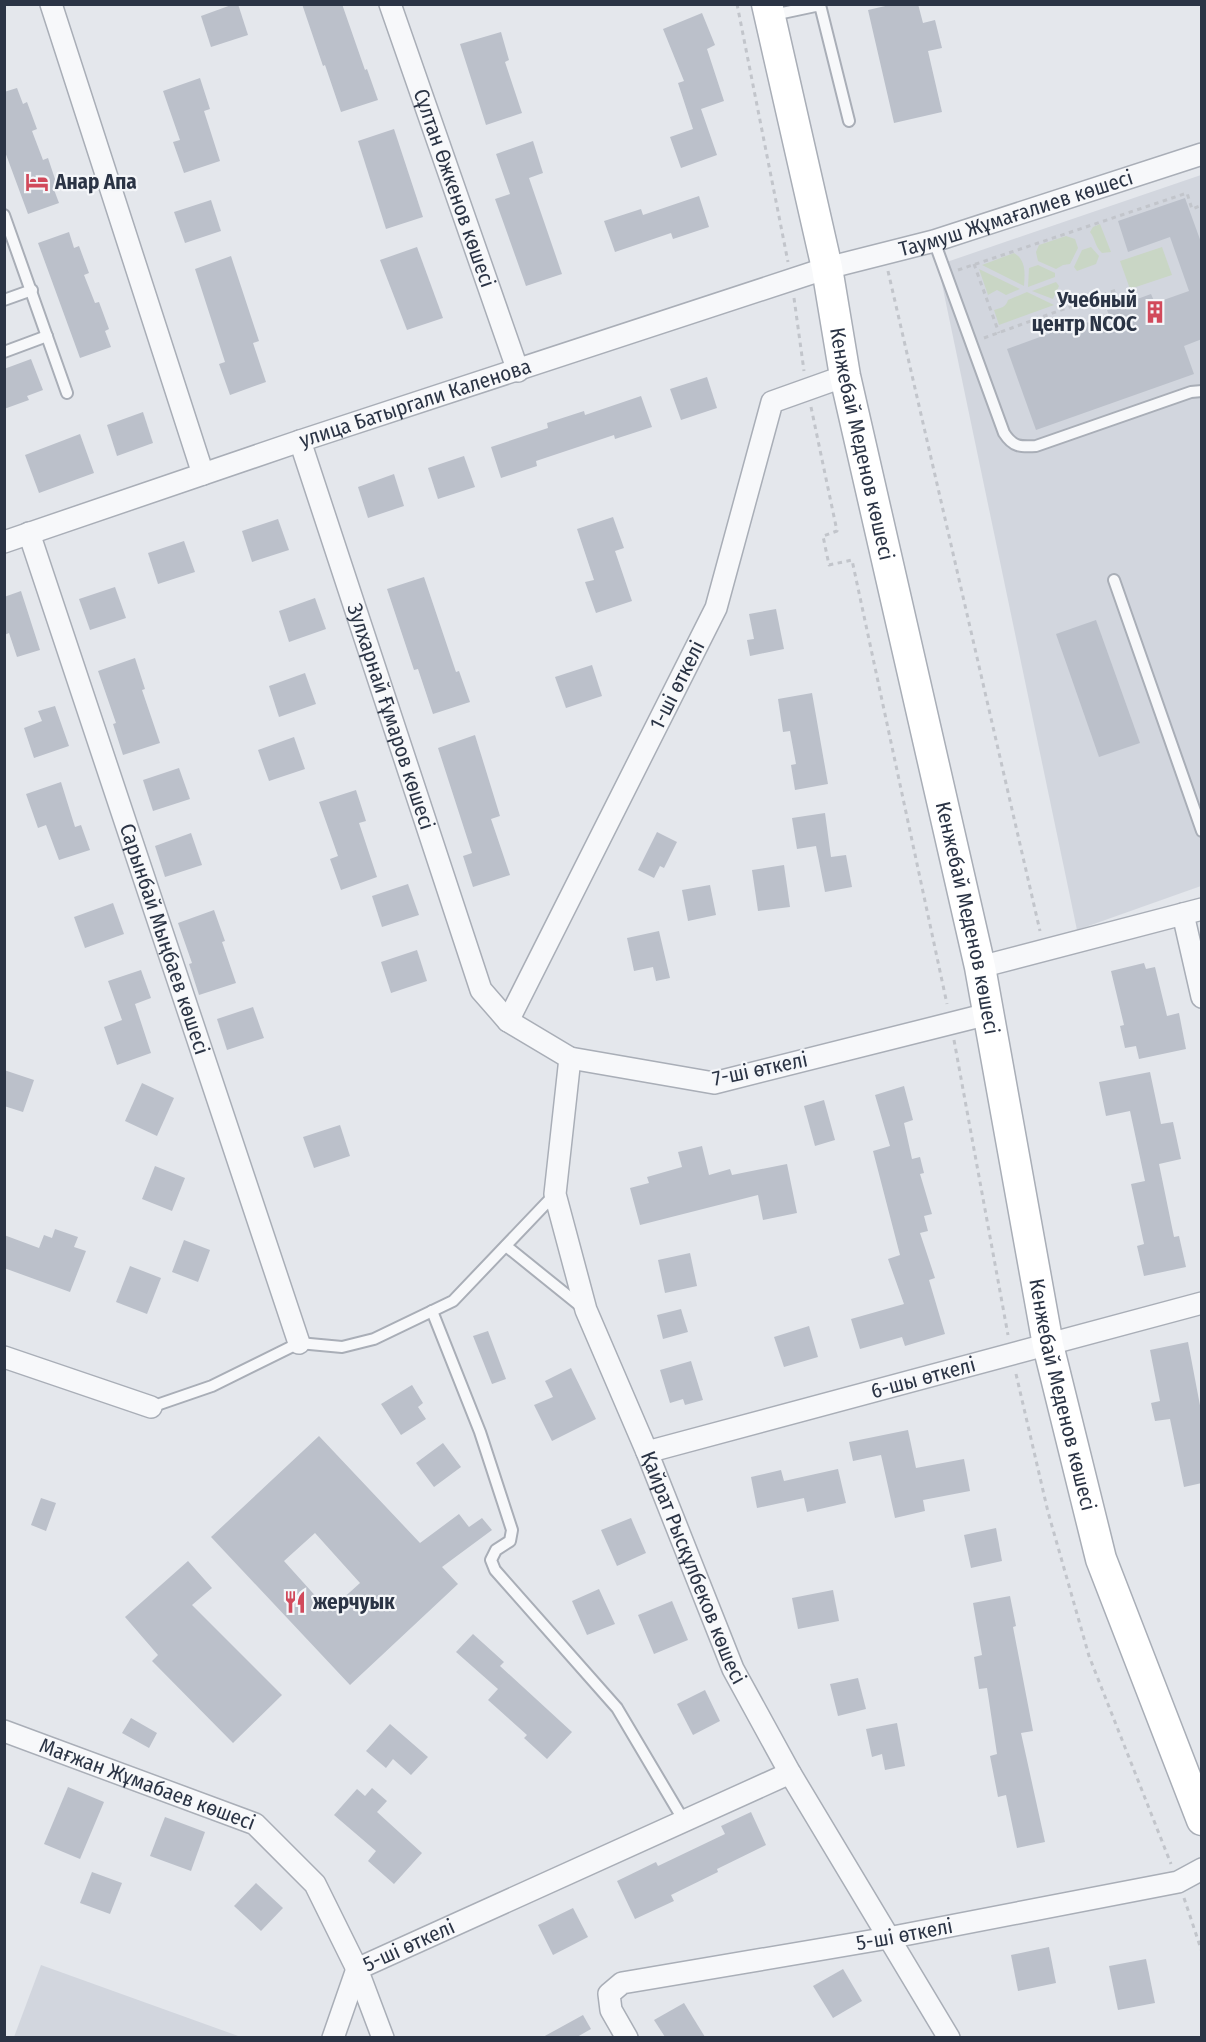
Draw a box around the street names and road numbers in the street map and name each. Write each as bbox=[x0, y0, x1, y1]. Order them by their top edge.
street label: Сұлтан Өжкенов көшесі bbox=[408, 85, 501, 291]
street label: Таумуш Жұмағалиев көшесі bbox=[896, 164, 1136, 262]
street label: Кенжебай Меденов көшесі bbox=[824, 326, 900, 563]
street label: улица Батыргали Каленова bbox=[296, 353, 534, 453]
street label: Зулхарнай Ғұмаров көшесі bbox=[341, 600, 440, 833]
street label: 1-ші өткелі bbox=[644, 636, 710, 734]
street label: Кенжебай Меденов көшесі bbox=[930, 799, 1005, 1037]
street label: Сарынбай Мыңбаев көшесі bbox=[114, 820, 215, 1058]
street label: 7-ші өткелі bbox=[710, 1046, 810, 1092]
street label: Кенжебай Меденов көшесі bbox=[1023, 1276, 1102, 1513]
street label: 6-шы өткелі bbox=[868, 1351, 978, 1404]
street label: Қайрат Рысқұлбеков көшесі bbox=[635, 1447, 752, 1689]
street label: Мағжан Жұмабаев көшесі bbox=[36, 1732, 259, 1836]
street label: 5-ші өткелі bbox=[854, 1913, 955, 1956]
street label: 5-ші өткелі bbox=[359, 1914, 459, 1978]

